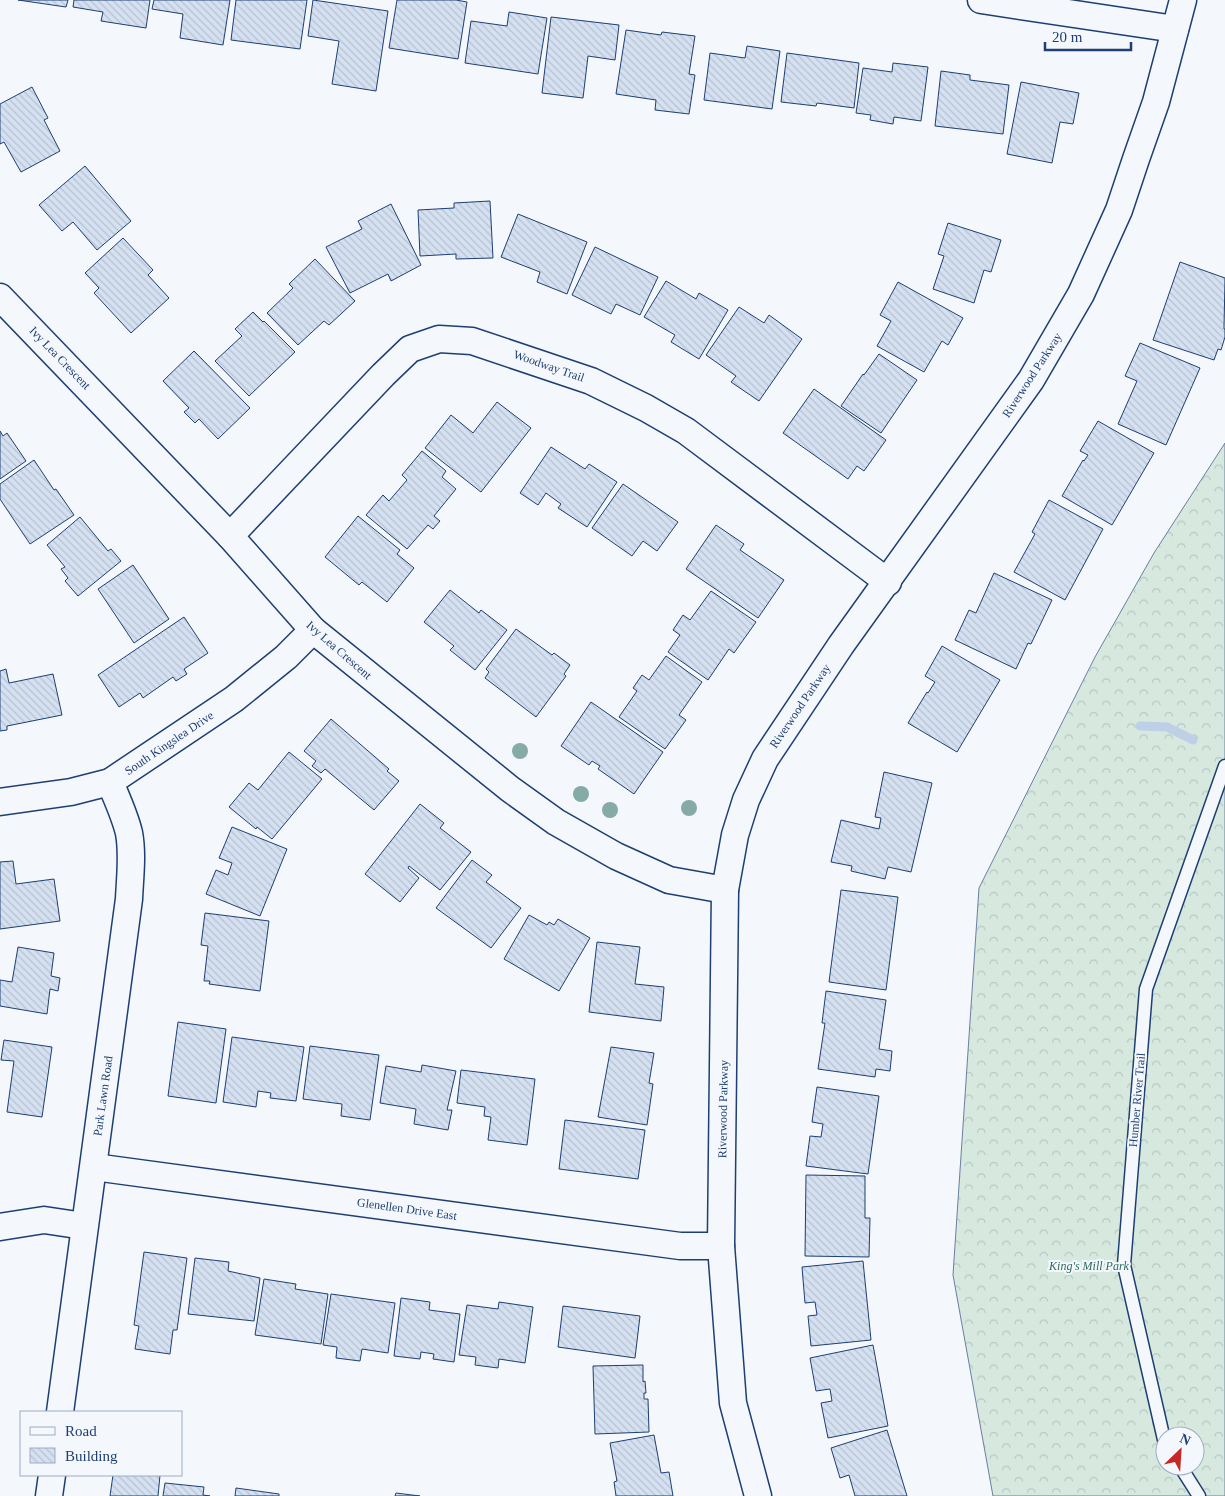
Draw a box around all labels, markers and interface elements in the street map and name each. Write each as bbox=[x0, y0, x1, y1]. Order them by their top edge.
scale bar bbox=[1045, 20, 1131, 52]
text: 20 m bbox=[1052, 29, 1083, 45]
street label: Ivy Lea Crescent bbox=[26, 324, 94, 393]
street label: Riverwood Parkway bbox=[999, 330, 1065, 420]
street label: Woodway Trail bbox=[512, 347, 587, 385]
street label: Ivy Lea Crescent bbox=[303, 618, 375, 683]
street label: Riverwood Parkway bbox=[767, 661, 833, 751]
street label: South Kingslea Drive bbox=[122, 708, 216, 778]
street label: Humber River Trail bbox=[1126, 1052, 1148, 1148]
street label: Park Lawn Road bbox=[90, 1055, 116, 1137]
street label: Riverwood Parkway bbox=[715, 1060, 731, 1158]
street label: Glenellen Drive East bbox=[356, 1195, 458, 1223]
park label: King's Mill Park bbox=[1048, 1259, 1130, 1273]
legend bbox=[20, 1411, 182, 1476]
text: Road bbox=[65, 1423, 97, 1439]
north arrow bbox=[1155, 1426, 1205, 1476]
text: N bbox=[1178, 1431, 1193, 1449]
text: Building bbox=[65, 1448, 118, 1464]

